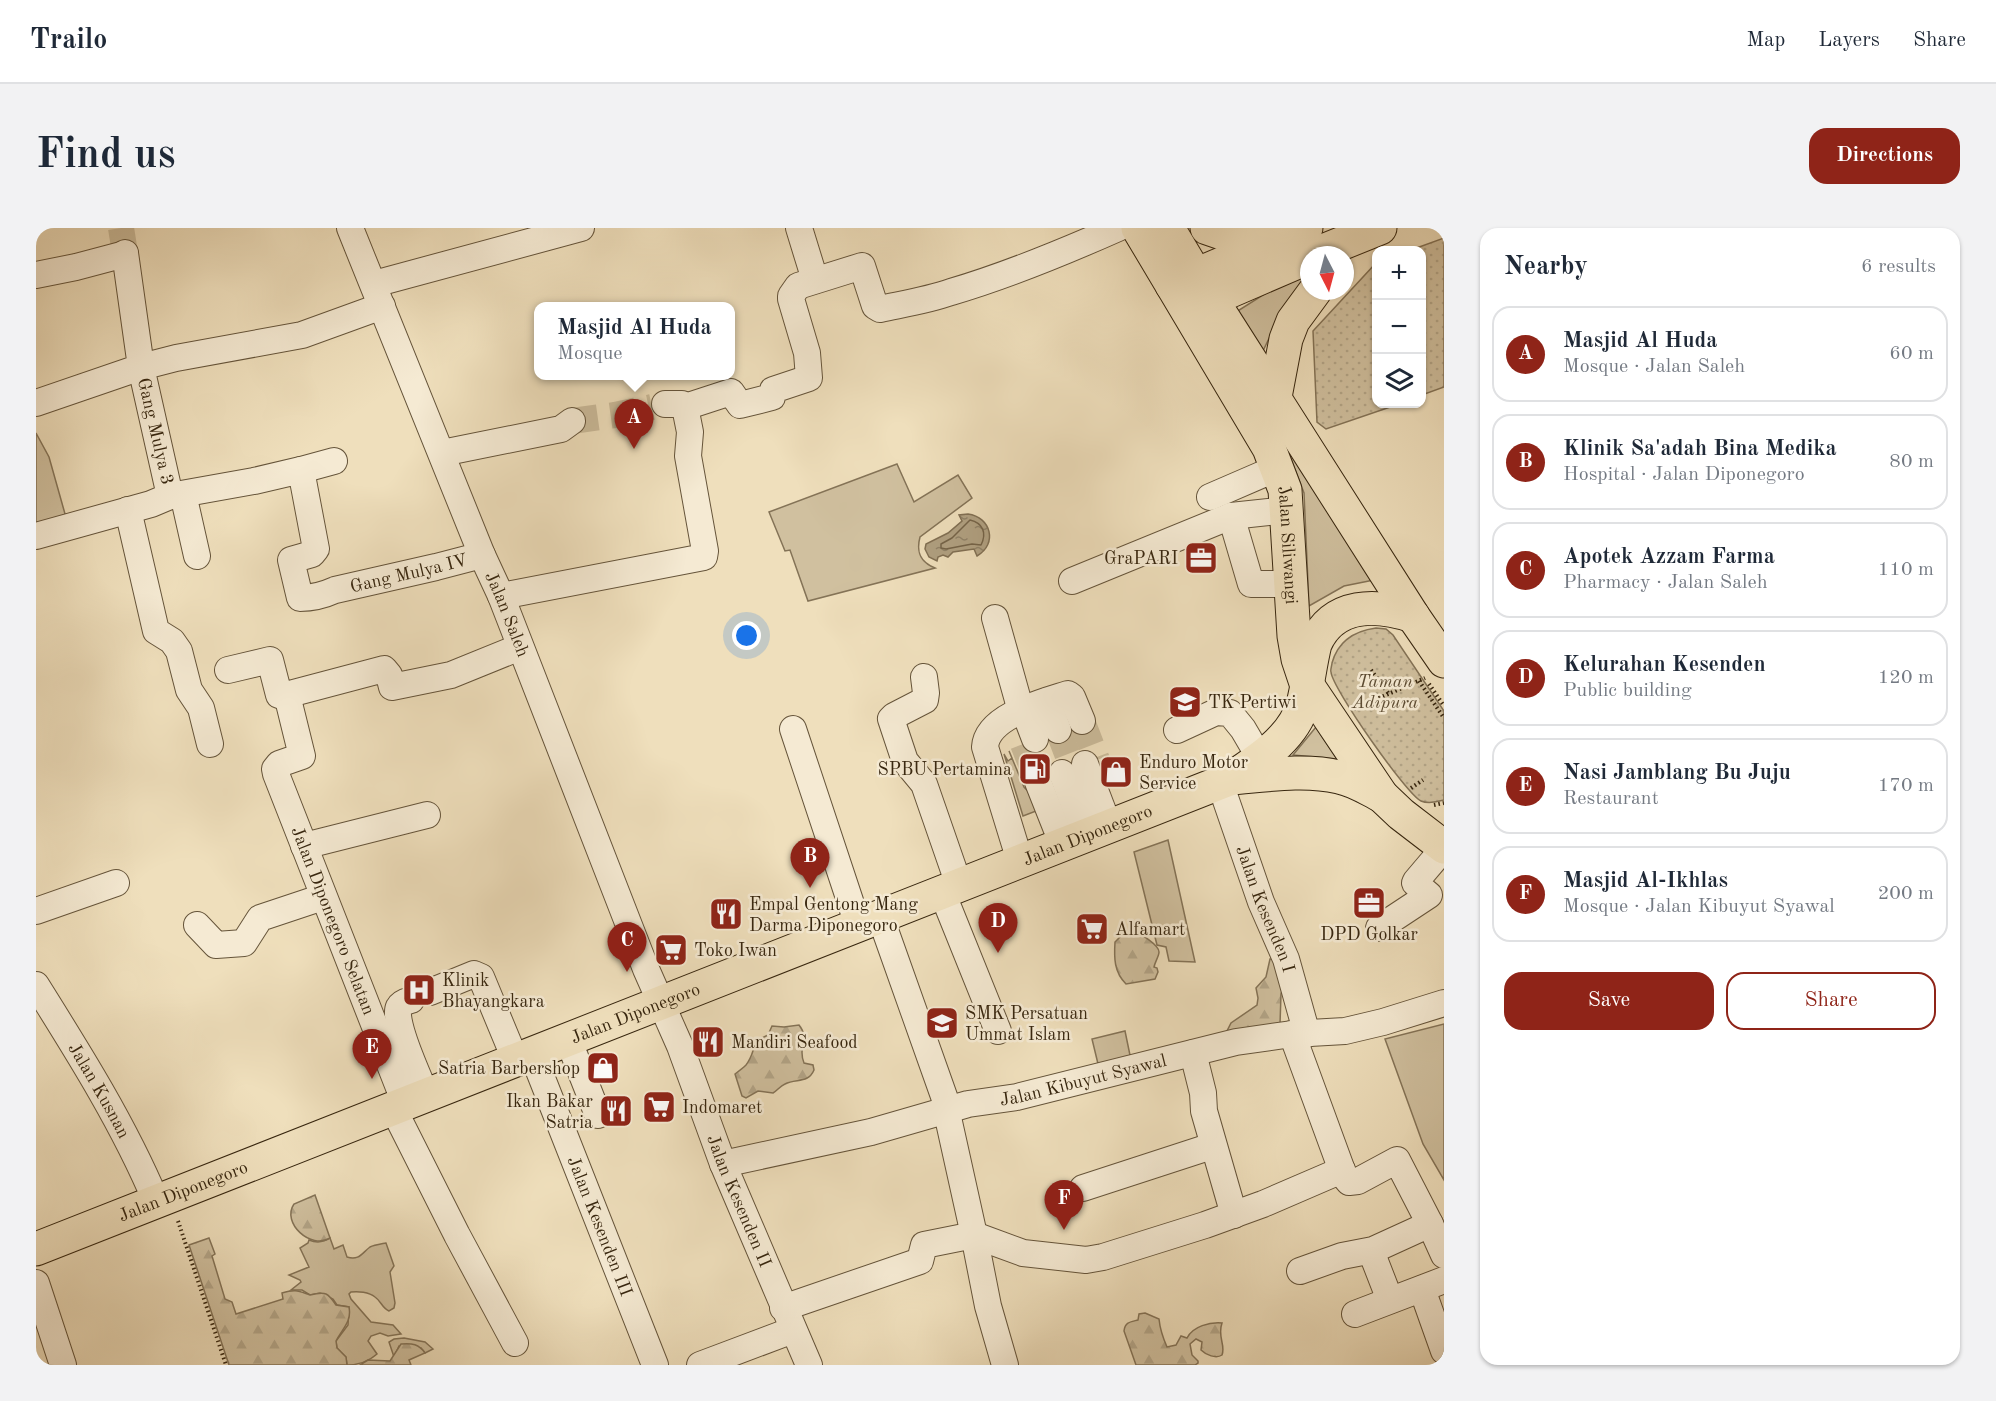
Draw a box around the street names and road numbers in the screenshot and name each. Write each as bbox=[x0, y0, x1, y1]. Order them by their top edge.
street label: Gang Mulya 3 bbox=[134, 376, 176, 486]
street label: Jalan Siliwangi bbox=[1274, 482, 1300, 605]
street label: Gang Mulya IV bbox=[348, 551, 469, 596]
street label: Jalan Saleh bbox=[481, 569, 532, 660]
street label: Jalan Diponegoro bbox=[1021, 802, 1155, 869]
street label: Jalan Diponegoro Selatan bbox=[288, 824, 378, 1018]
street label: Jalan Kesenden I bbox=[1232, 844, 1297, 974]
street label: Jalan Diponegoro bbox=[568, 980, 703, 1048]
street label: Jalan Kusnan bbox=[64, 1040, 133, 1142]
street label: Jalan Kibuyut Syawal bbox=[999, 1052, 1168, 1109]
street label: Jalan Kesenden II bbox=[703, 1133, 774, 1270]
street label: Jalan Kesenden III bbox=[564, 1154, 635, 1299]
street label: Jalan Diponegoro bbox=[116, 1158, 251, 1226]

